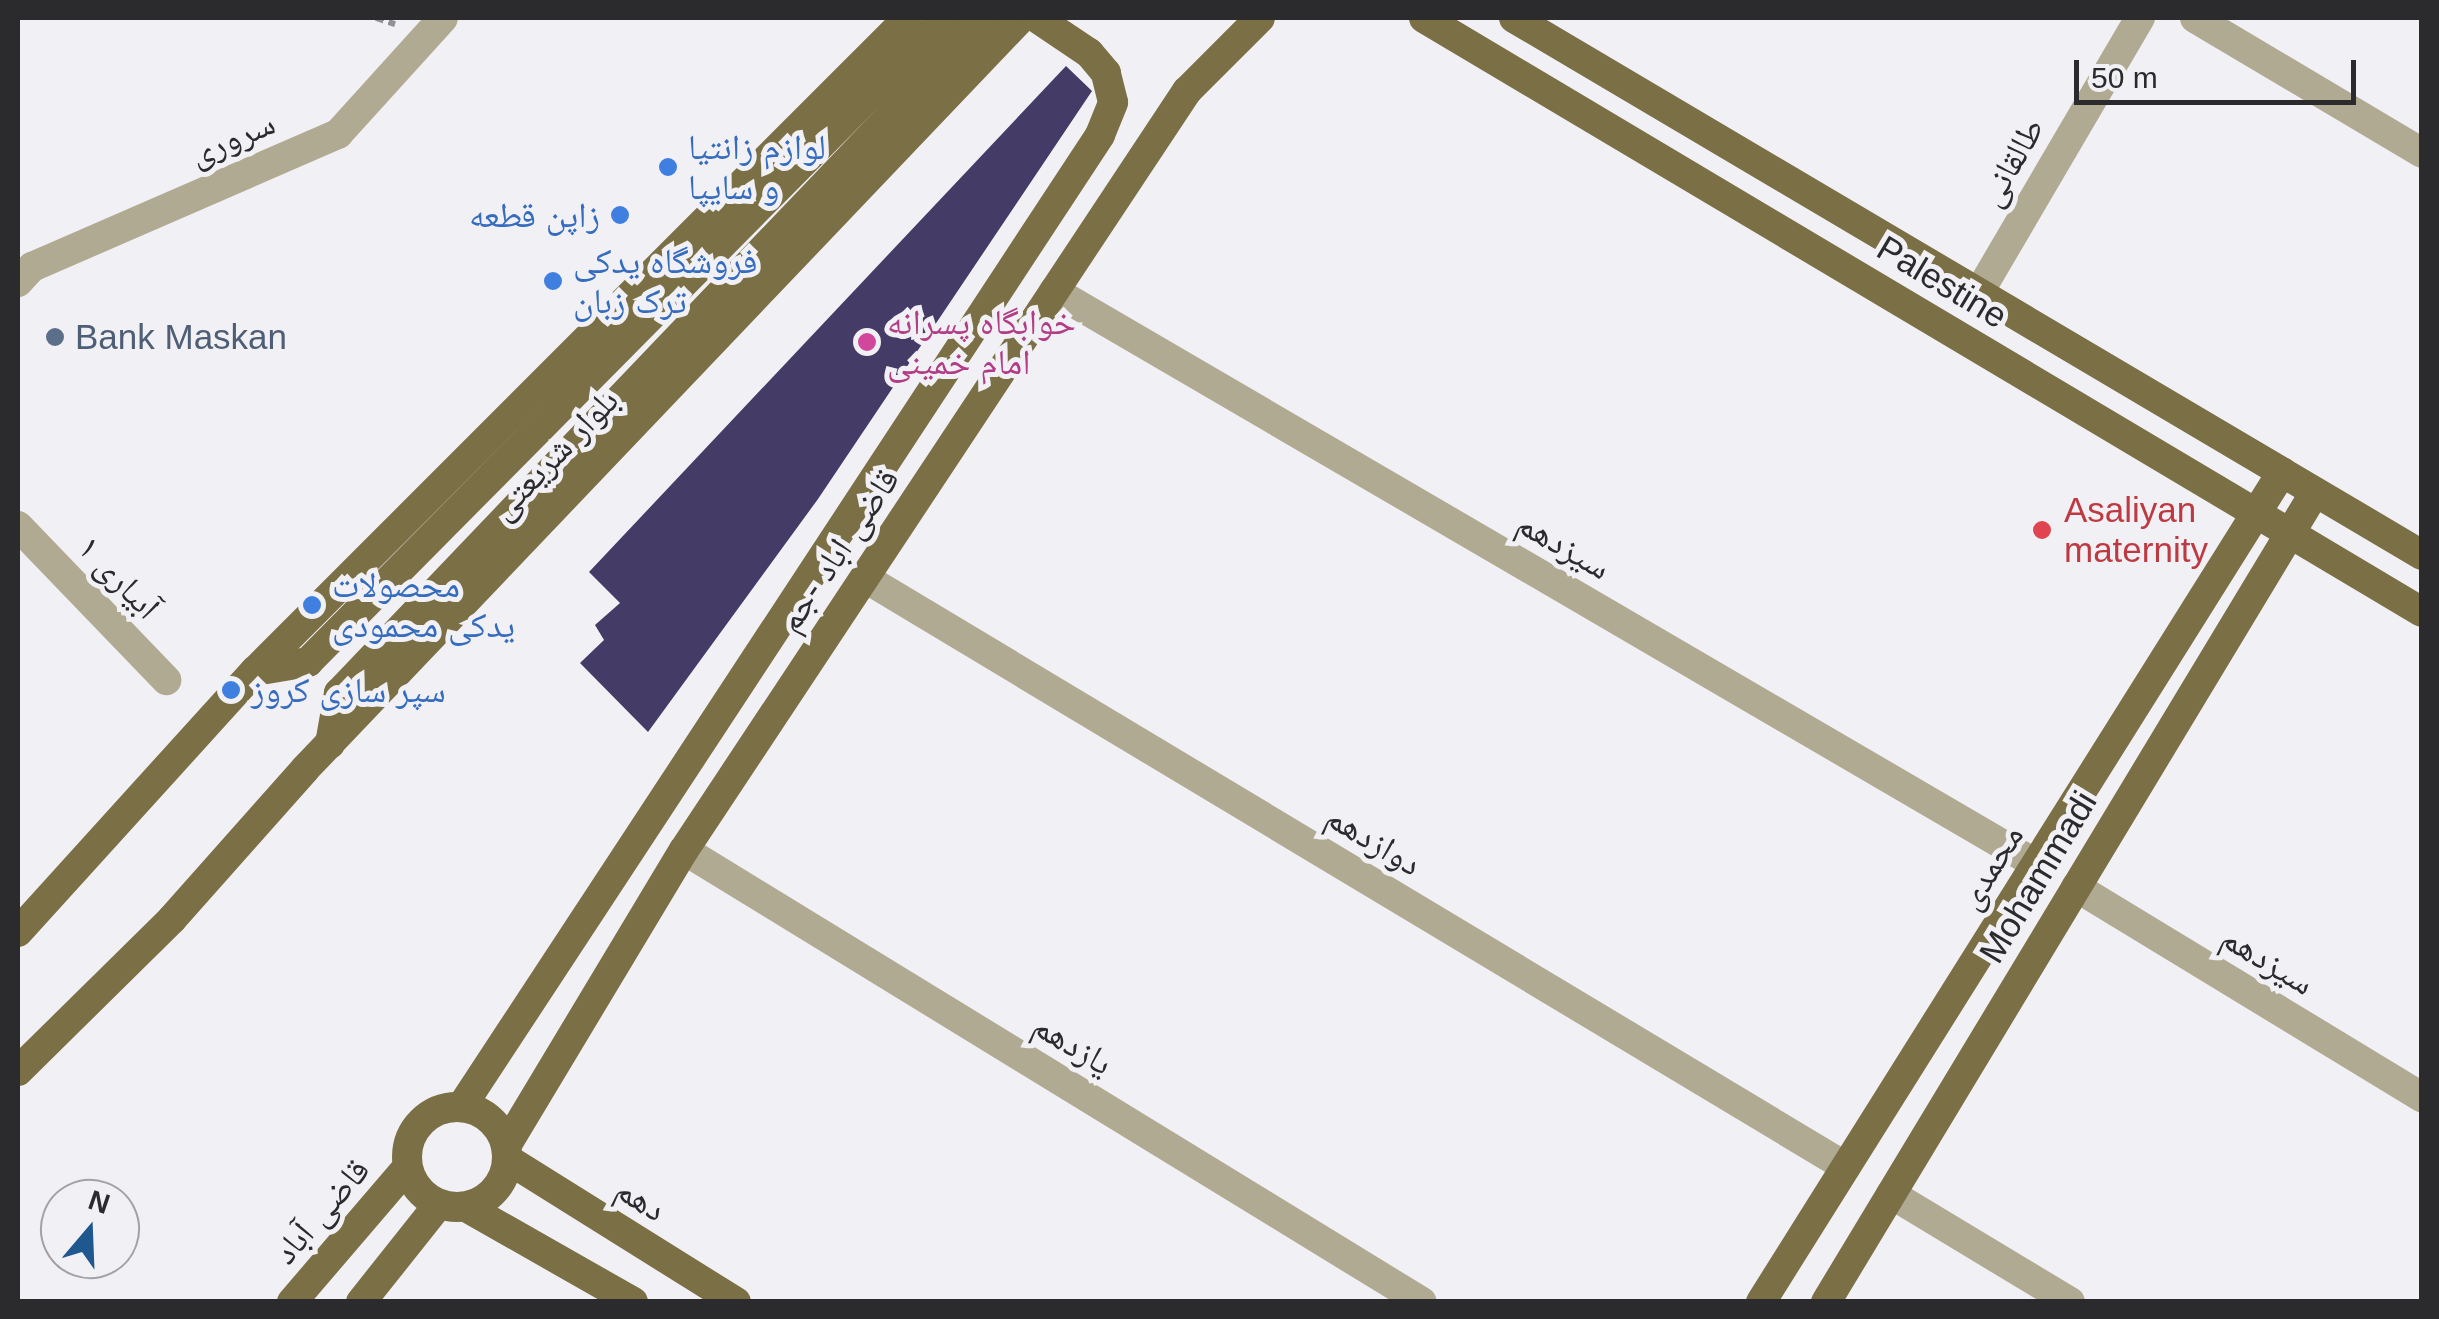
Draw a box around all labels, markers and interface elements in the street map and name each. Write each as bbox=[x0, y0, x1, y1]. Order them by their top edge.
scale bar bbox=[2079, 40, 2362, 102]
text: 50 m bbox=[2091, 61, 2158, 94]
street label: سروری bbox=[183, 101, 281, 175]
street label: طالقانی bbox=[1969, 110, 2053, 214]
place label: لوازم زانتیا و سایپا bbox=[688, 126, 826, 208]
marker: لوازم زانتیا و سایپا bbox=[657, 156, 679, 178]
place label: زاپن قطعه bbox=[469, 194, 600, 236]
marker: زاپن قطعه bbox=[609, 204, 631, 226]
street label: Palestine bbox=[1869, 227, 2015, 337]
place label: فروشگاه یدکی ترک زبان bbox=[573, 240, 757, 322]
marker: فروشگاه یدکی ترک زبان bbox=[542, 270, 564, 292]
place label: خوابگاه پسرانه امام خمینی bbox=[887, 301, 1076, 383]
place label: Bank Maskan bbox=[75, 316, 287, 358]
marker: Bank Maskan bbox=[44, 326, 66, 348]
marker: خوابگاه پسرانه امام خمینی bbox=[856, 331, 878, 353]
street label: بلوار شریعتی bbox=[481, 380, 627, 528]
street label: قاضی اباد -جم bbox=[768, 460, 908, 640]
place label: Asaliyan maternity bbox=[2064, 489, 2208, 571]
street label: سیزدهم bbox=[1510, 502, 1618, 588]
marker: Asaliyan maternity bbox=[2029, 517, 2055, 543]
street label: آبیاری ۱ bbox=[69, 526, 169, 628]
place label: محصولات یدکی محمودی bbox=[332, 564, 515, 646]
marker: محصولات یدکی محمودی bbox=[301, 594, 323, 616]
place label: سپر سازی کروز bbox=[251, 669, 446, 711]
marker: سپر سازی کروز bbox=[220, 679, 242, 701]
street label: Mohammadi bbox=[1970, 784, 2106, 970]
street label: دوازدهم bbox=[1319, 795, 1429, 885]
street label: محمدی bbox=[1948, 817, 2032, 917]
street label: سیزدهم bbox=[2214, 916, 2322, 1004]
street label: یازدهم bbox=[1026, 1004, 1120, 1084]
street label: قاضی آباد bbox=[264, 1150, 378, 1272]
street label: دهم bbox=[608, 1168, 674, 1230]
north arrow bbox=[40, 1179, 140, 1279]
text: N bbox=[85, 1184, 114, 1220]

